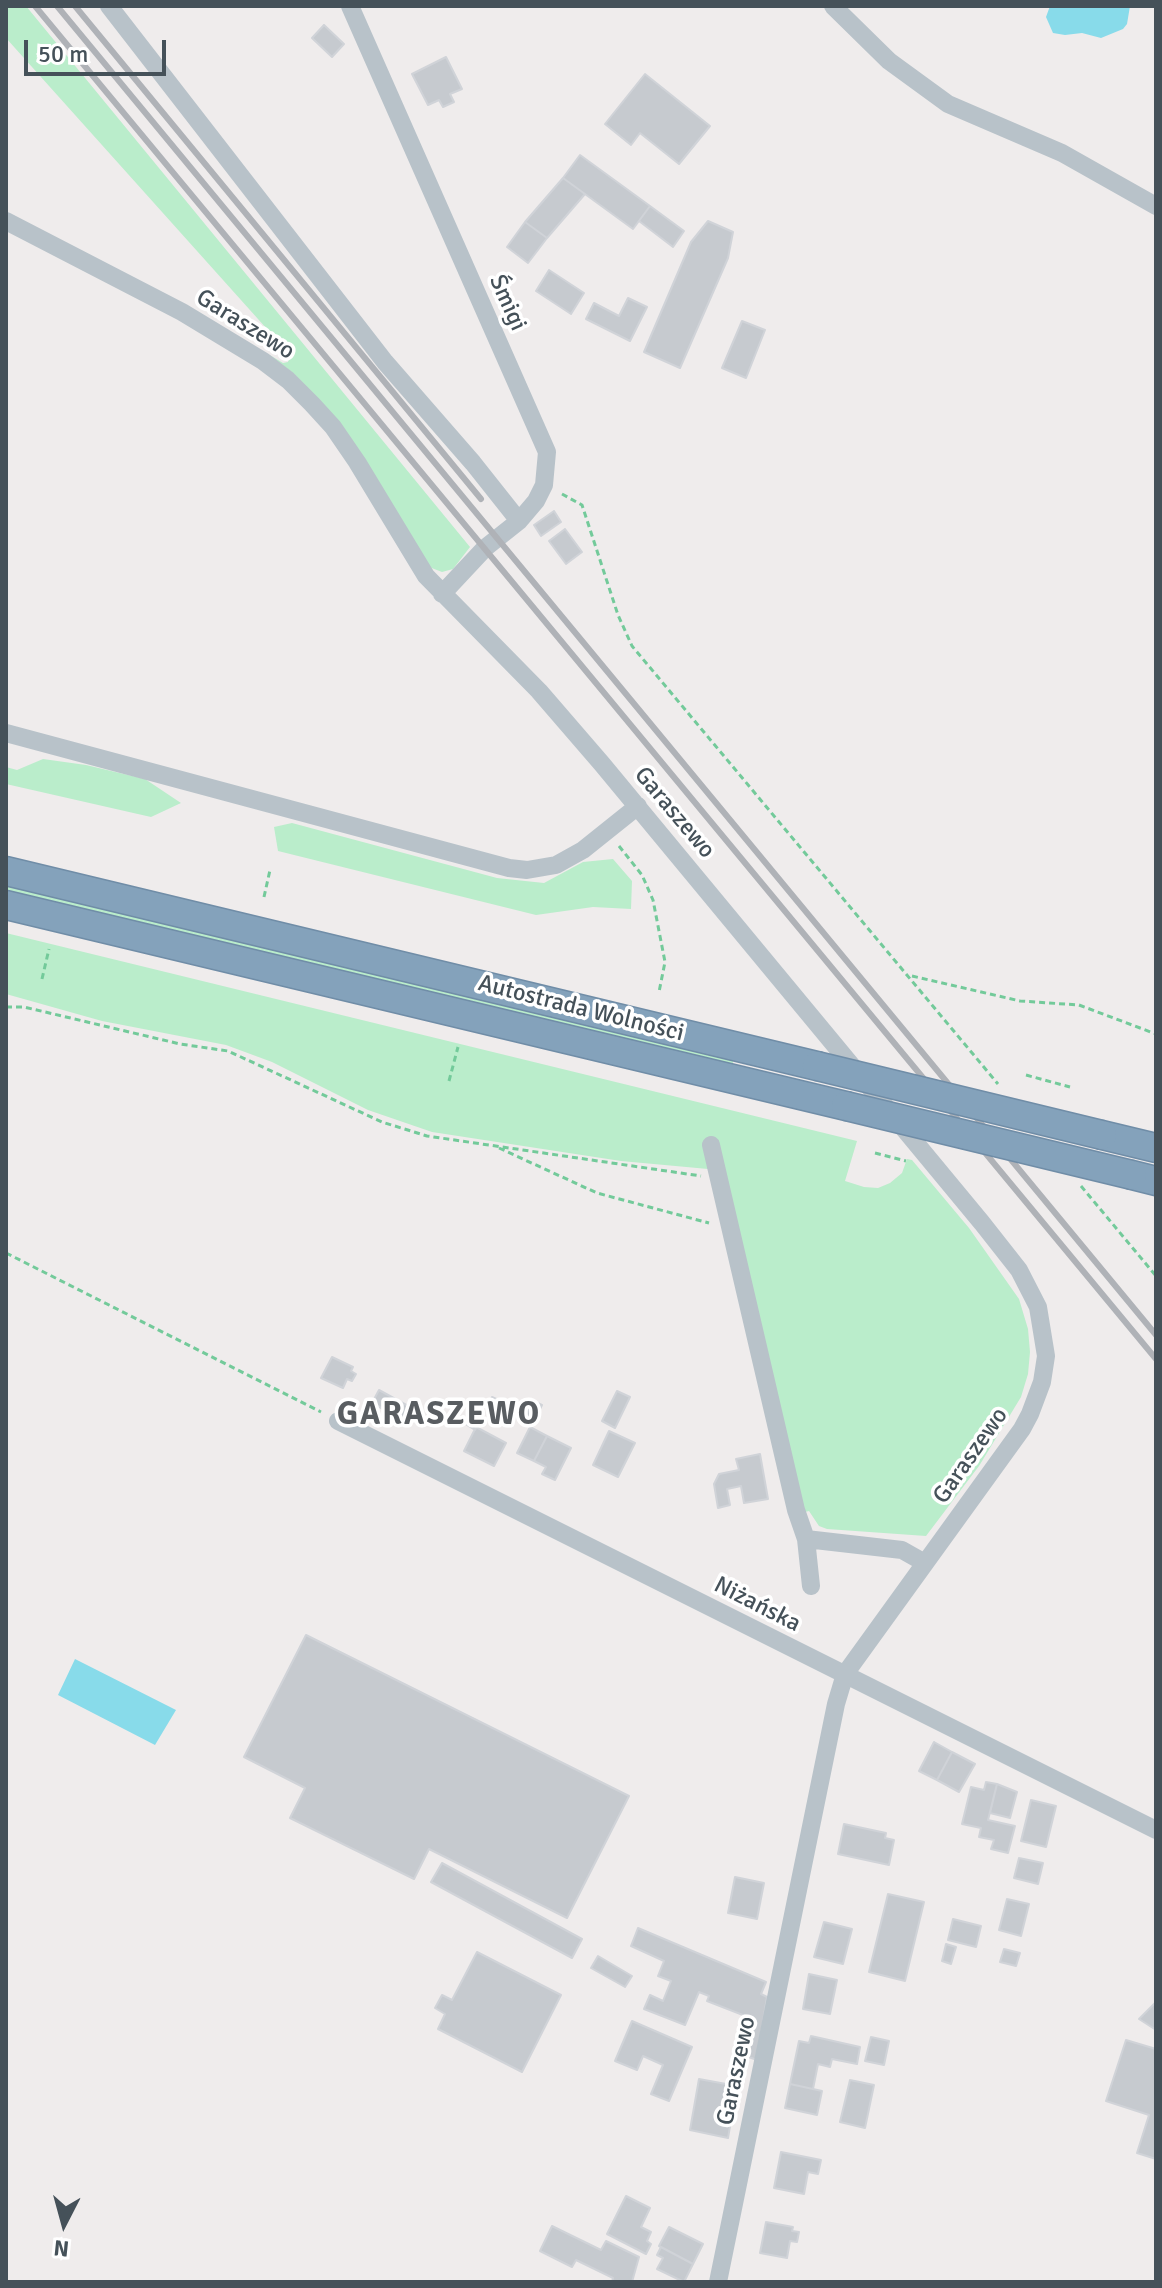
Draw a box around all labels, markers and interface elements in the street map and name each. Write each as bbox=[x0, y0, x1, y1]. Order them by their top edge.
scale bar bbox=[28, 24, 170, 74]
text: 50 m bbox=[38, 39, 88, 69]
street label: Śmigi bbox=[482, 271, 532, 335]
street label: Garaszewo bbox=[191, 284, 299, 366]
street label: Garaszewo bbox=[627, 761, 721, 865]
street label: Autostrada Wolności bbox=[475, 969, 687, 1049]
district label: GARASZEWO bbox=[337, 1397, 541, 1435]
street label: Garaszewo bbox=[928, 1402, 1014, 1510]
street label: Niżańska bbox=[709, 1571, 805, 1639]
street label: Garaszewo bbox=[711, 2014, 763, 2128]
north arrow bbox=[24, 2184, 104, 2264]
text: N bbox=[52, 2234, 70, 2263]

